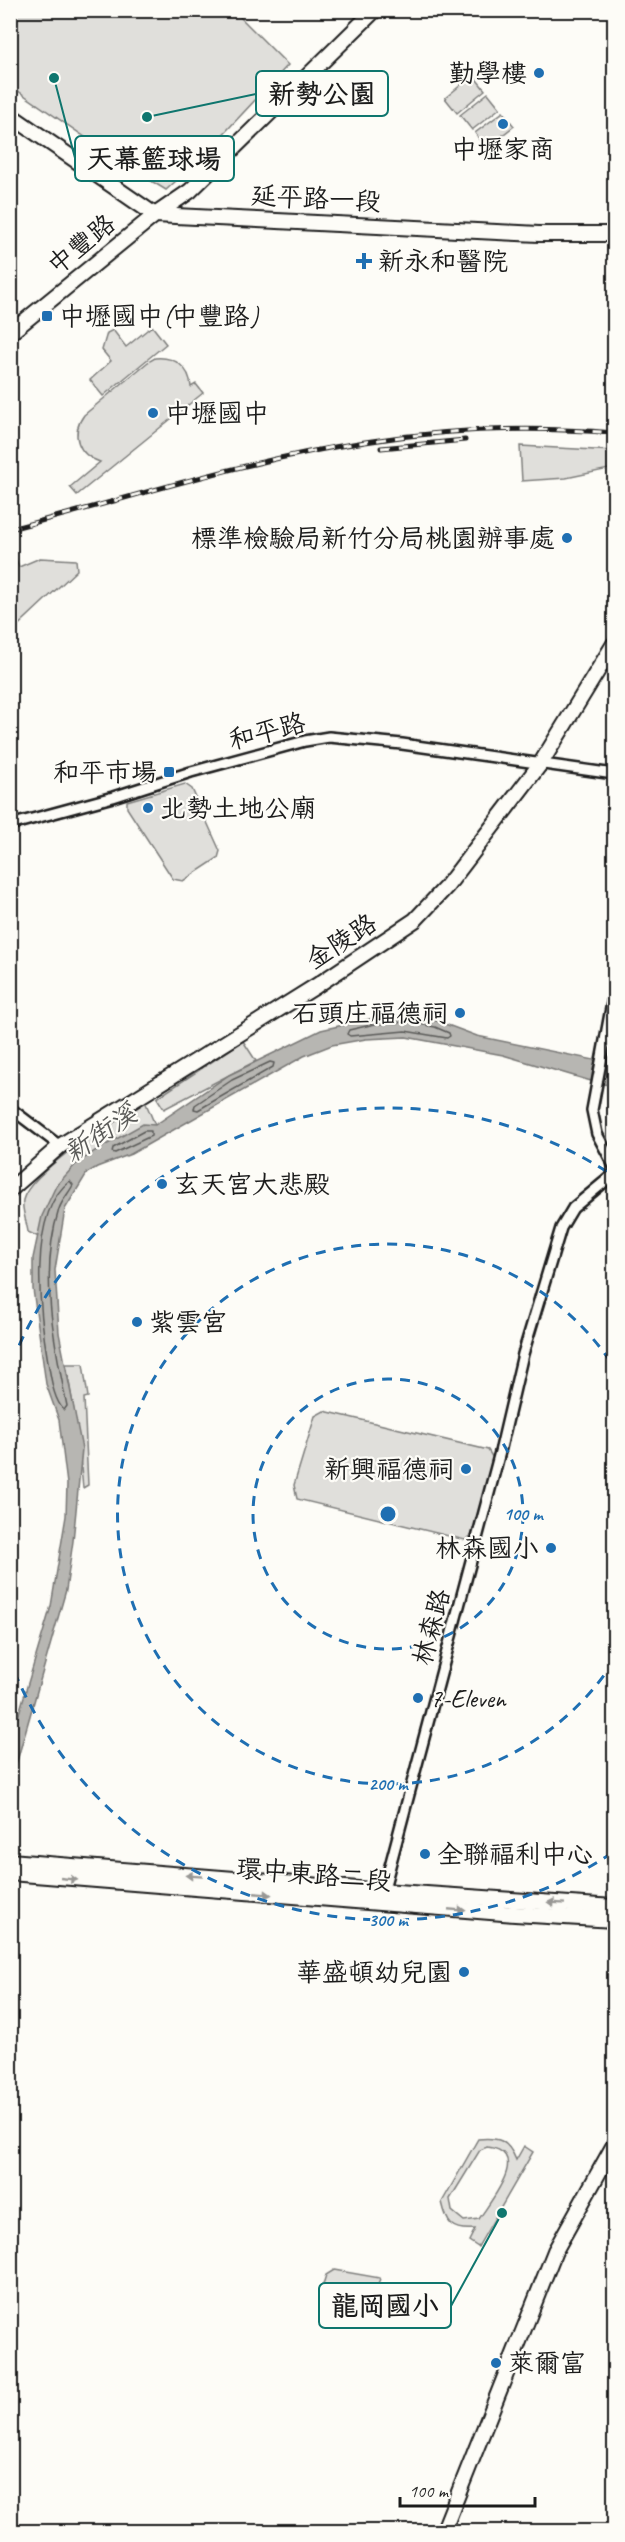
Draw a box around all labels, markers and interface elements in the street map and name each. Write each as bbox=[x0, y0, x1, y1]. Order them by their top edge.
place label: 勤學樓 bbox=[449, 57, 527, 90]
marker: 勤學樓 bbox=[532, 66, 546, 80]
callout: 新勢公園 bbox=[256, 71, 388, 116]
text: 新勢公園 bbox=[268, 77, 376, 111]
marker: 中壢家商 bbox=[496, 117, 510, 131]
place label: 中壢家商 bbox=[451, 133, 555, 166]
callout: 天幕籃球場 bbox=[75, 136, 234, 181]
text: 天幕籃球場 bbox=[87, 142, 222, 176]
street label: 延平路一段 bbox=[250, 179, 382, 218]
street label: 中豐路 bbox=[41, 207, 122, 282]
place label: 新永和醫院 bbox=[378, 245, 508, 278]
marker: 新永和醫院 bbox=[355, 252, 373, 270]
place label: 中壢國中(中豐路) bbox=[59, 300, 260, 333]
marker: 中壢國中(中豐路) bbox=[40, 309, 54, 323]
place label: 中壢國中 bbox=[165, 397, 269, 430]
marker: 中壢國中 bbox=[146, 406, 160, 420]
place label: 標準檢驗局新竹分局桃園辦事處 bbox=[191, 522, 555, 555]
marker: 標準檢驗局新竹分局桃園辦事處 bbox=[560, 531, 574, 545]
street label: 和平路 bbox=[225, 706, 309, 757]
place label: 和平市場 bbox=[53, 756, 157, 789]
marker: 和平市場 bbox=[162, 765, 176, 779]
place label: 北勢土地公廟 bbox=[160, 792, 316, 825]
marker: 北勢土地公廟 bbox=[141, 801, 155, 815]
street label: 金陵路 bbox=[300, 906, 383, 977]
place label: 石頭庄福德祠 bbox=[292, 997, 448, 1030]
marker: 石頭庄福德祠 bbox=[453, 1006, 467, 1020]
water label: 新街溪 bbox=[57, 1095, 145, 1170]
place label: 玄天宮大悲殿 bbox=[174, 1168, 330, 1201]
marker: 玄天宮大悲殿 bbox=[155, 1177, 169, 1191]
place label: 紫雲宮 bbox=[149, 1306, 227, 1339]
marker: 紫雲宮 bbox=[130, 1315, 144, 1329]
place label: 新興福德祠 bbox=[324, 1453, 454, 1486]
marker: 新興福德祠 bbox=[459, 1462, 473, 1476]
text: 100 m bbox=[504, 1503, 544, 1525]
centre of rings bbox=[378, 1504, 398, 1524]
place label: 林森國小 bbox=[435, 1532, 539, 1565]
marker: 林森國小 bbox=[544, 1541, 558, 1555]
street label: 林森路 bbox=[405, 1585, 458, 1669]
place label: 7-Eleven bbox=[430, 1682, 507, 1715]
marker: 7-Eleven bbox=[411, 1691, 425, 1705]
text: 200 m bbox=[369, 1773, 409, 1795]
place label: 全聯福利中心 bbox=[437, 1838, 593, 1871]
marker: 全聯福利中心 bbox=[418, 1847, 432, 1861]
street label: 環中東路二段 bbox=[235, 1851, 393, 1898]
one-way arrow bbox=[185, 1871, 204, 1881]
one-way arrow bbox=[59, 1874, 78, 1884]
one-way arrow bbox=[254, 1889, 273, 1899]
one-way arrow bbox=[547, 1898, 566, 1908]
one-way arrow bbox=[448, 1905, 467, 1915]
text: 300 m bbox=[369, 1909, 409, 1931]
place label: 華盛頓幼兒園 bbox=[296, 1956, 452, 1989]
marker: 華盛頓幼兒園 bbox=[457, 1965, 471, 1979]
callout: 龍岡國小 bbox=[319, 2283, 451, 2328]
text: 龍岡國小 bbox=[331, 2289, 439, 2323]
place label: 萊爾富 bbox=[508, 2347, 586, 2380]
marker: 萊爾富 bbox=[489, 2356, 503, 2370]
scale bar bbox=[400, 2470, 535, 2508]
text: 100 m bbox=[409, 2480, 450, 2502]

